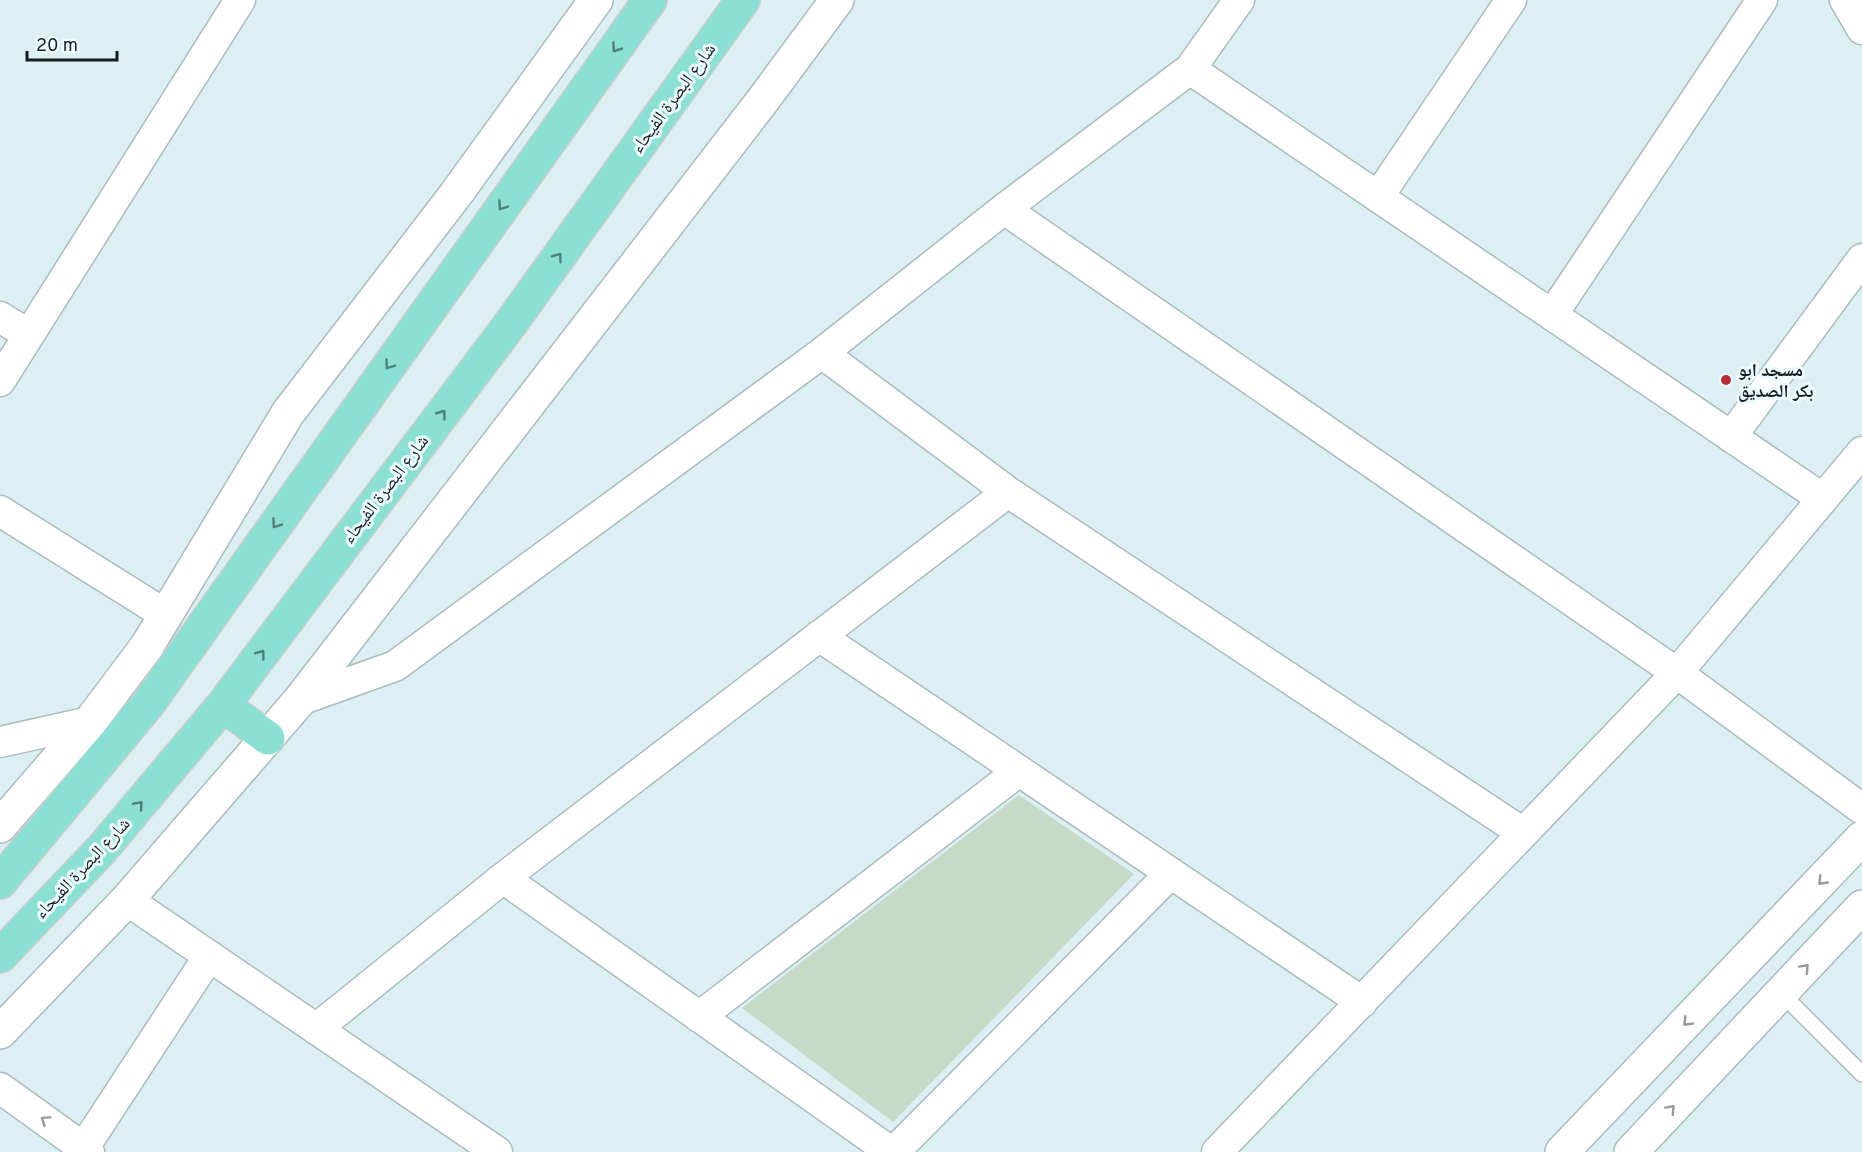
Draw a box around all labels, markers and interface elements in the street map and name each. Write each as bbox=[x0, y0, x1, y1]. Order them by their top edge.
scale bar bbox=[27, 24, 117, 62]
text: 20 m bbox=[36, 35, 78, 58]
street label: شارع البصرة الفيحاء bbox=[627, 39, 722, 158]
one-way arrow bbox=[612, 41, 623, 52]
one-way arrow bbox=[499, 200, 510, 211]
one-way arrow bbox=[551, 253, 562, 264]
one-way arrow bbox=[385, 359, 396, 370]
place label: مسجد ابو بكر الصديق bbox=[1738, 360, 1814, 404]
marker: مسجد ابو بكر الصديق bbox=[1719, 373, 1733, 387]
one-way arrow bbox=[435, 410, 446, 421]
street label: شارع البصرة الفيحاء bbox=[338, 431, 435, 549]
one-way arrow bbox=[272, 517, 283, 528]
one-way arrow bbox=[254, 649, 265, 660]
one-way arrow bbox=[132, 801, 143, 812]
street label: شارع البصرة الفيحاء bbox=[30, 813, 136, 925]
one-way arrow bbox=[1818, 873, 1829, 884]
one-way arrow bbox=[1798, 964, 1809, 974]
one-way arrow bbox=[1683, 1015, 1694, 1025]
one-way arrow bbox=[1664, 1106, 1675, 1116]
one-way arrow bbox=[40, 1116, 51, 1127]

